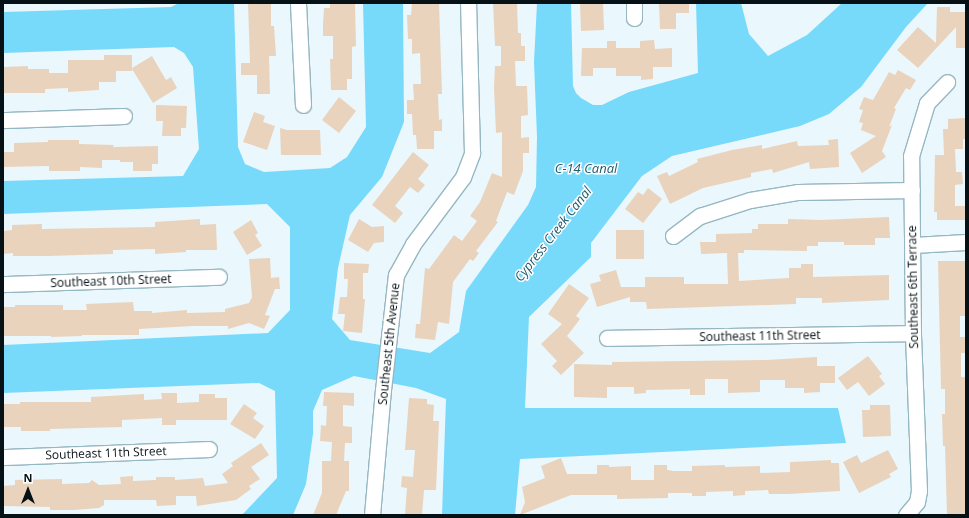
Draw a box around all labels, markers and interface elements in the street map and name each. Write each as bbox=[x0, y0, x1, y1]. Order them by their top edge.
water label: C-14 Canal bbox=[555, 160, 617, 176]
water label: Cypress Creek Canal bbox=[511, 184, 595, 284]
street label: Southeast 6th Terrace bbox=[905, 225, 921, 349]
street label: Southeast 10th Street bbox=[50, 272, 172, 290]
street label: Southeast 5th Avenue bbox=[375, 282, 403, 406]
street label: Southeast 11th Street bbox=[699, 328, 821, 344]
street label: Southeast 11th Street bbox=[45, 444, 167, 462]
north arrow bbox=[8, 470, 48, 510]
text: N bbox=[24, 470, 32, 485]

